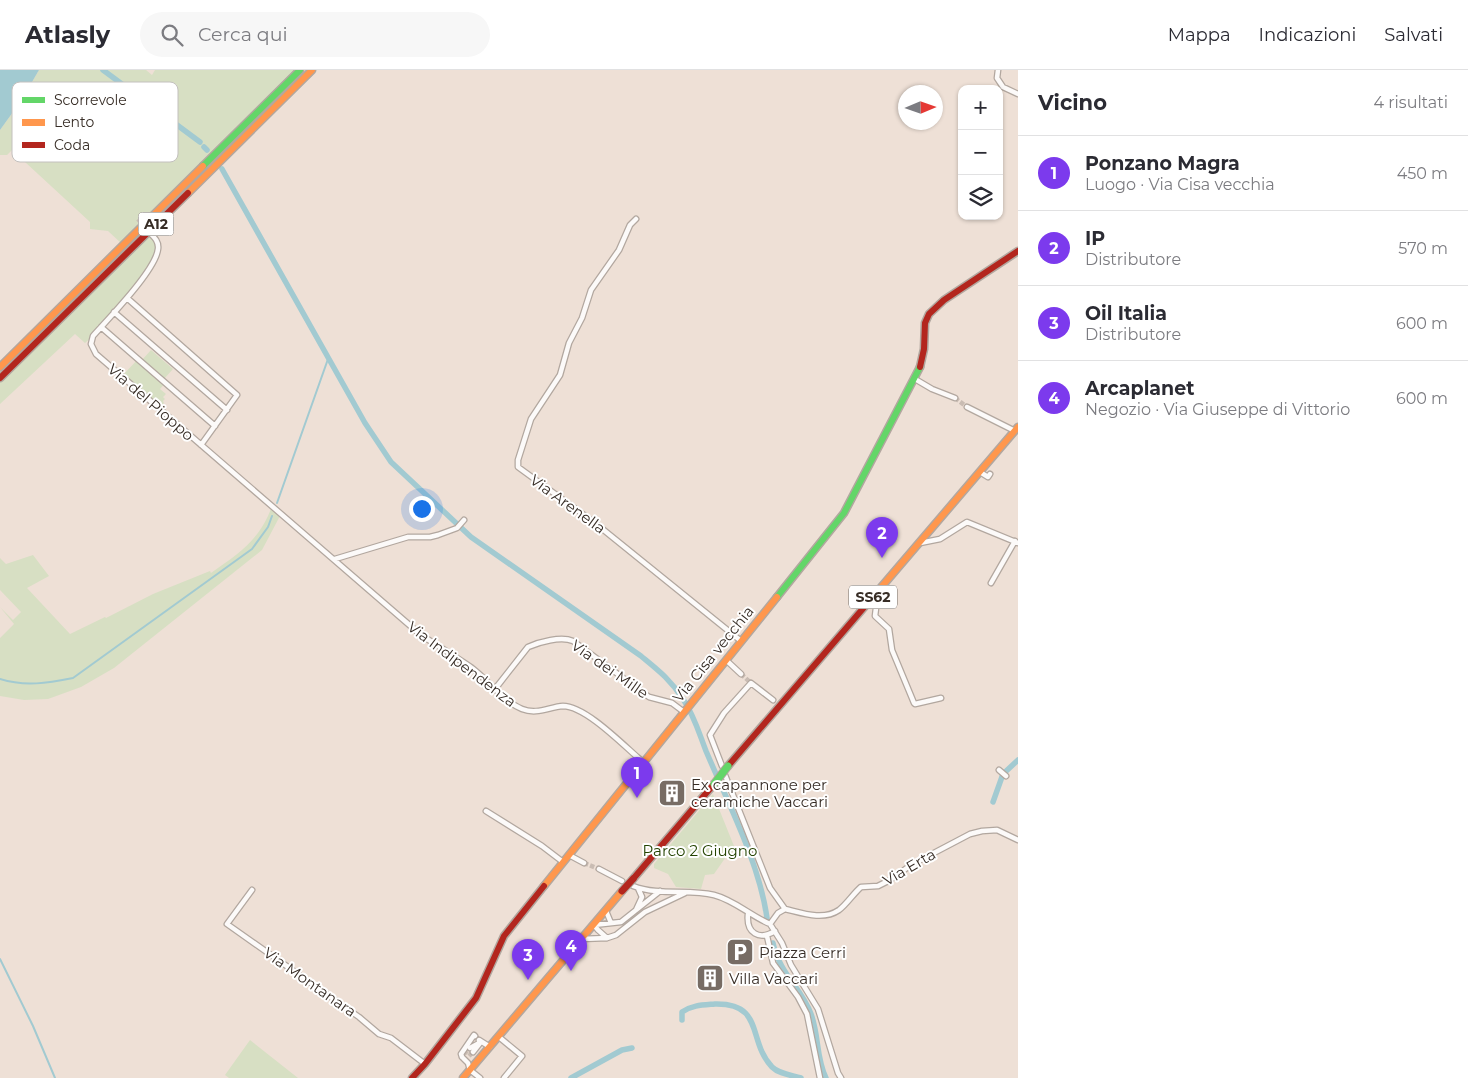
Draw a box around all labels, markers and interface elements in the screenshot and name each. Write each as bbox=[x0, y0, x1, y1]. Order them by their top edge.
search box bbox=[140, 12, 490, 57]
text: Atlasly bbox=[25, 20, 110, 49]
icon: search bbox=[158, 21, 186, 49]
text: Cerca qui bbox=[198, 23, 288, 46]
text: Mappa bbox=[1168, 24, 1231, 46]
text: Indicazioni bbox=[1259, 24, 1356, 46]
text: Salvati bbox=[1384, 24, 1443, 46]
legend bbox=[12, 82, 178, 162]
north arrow bbox=[898, 85, 943, 130]
map controls bbox=[958, 85, 1003, 220]
button: + bbox=[958, 85, 1003, 130]
text: Vicino bbox=[1038, 90, 1107, 115]
text: Scorrevole bbox=[54, 91, 127, 109]
text: 4 risultati bbox=[1373, 93, 1448, 112]
text: Lento bbox=[54, 113, 94, 131]
button: − bbox=[958, 130, 1003, 175]
text: Coda bbox=[54, 136, 90, 154]
text: Ponzano Magra bbox=[1085, 152, 1240, 175]
text: 1 bbox=[1051, 164, 1057, 183]
text: 450 m bbox=[1397, 164, 1448, 183]
button: layers bbox=[958, 175, 1003, 220]
text: Luogo · Via Cisa vecchia bbox=[1085, 175, 1275, 194]
road number: A12 bbox=[138, 212, 174, 236]
text: IP bbox=[1085, 227, 1105, 250]
text: 2 bbox=[1049, 239, 1059, 258]
text: 570 m bbox=[1398, 239, 1448, 258]
text: Distributore bbox=[1085, 250, 1181, 269]
text: Oil Italia bbox=[1085, 302, 1167, 325]
text: 3 bbox=[1049, 314, 1059, 333]
text: 600 m bbox=[1396, 314, 1448, 333]
text: Distributore bbox=[1085, 325, 1181, 344]
street label: Via del Pioppo bbox=[104, 359, 198, 445]
text: Arcaplanet bbox=[1085, 377, 1195, 400]
text: 4 bbox=[1048, 389, 1060, 408]
text: 600 m bbox=[1396, 389, 1448, 408]
text: Negozio · Via Giuseppe di Vittorio bbox=[1085, 400, 1350, 419]
street label: Via Arenella bbox=[527, 470, 609, 538]
your location bbox=[409, 496, 435, 522]
pin: 2 bbox=[866, 517, 898, 558]
road number: SS62 bbox=[849, 586, 897, 608]
street label: Via Cisa vecchia bbox=[668, 602, 758, 706]
street label: Via Indipendenza bbox=[404, 617, 520, 711]
street label: Via dei Mille bbox=[568, 635, 652, 703]
pin: 1 bbox=[621, 757, 653, 798]
place label: Ex capannone per ceramiche Vaccari bbox=[691, 775, 828, 811]
building icon: Ex capannone per ceramiche Vaccari bbox=[657, 778, 687, 808]
park label: Parco 2 Giugno bbox=[643, 841, 757, 860]
street label: Via Erta bbox=[879, 844, 939, 890]
pin: 4 bbox=[555, 930, 587, 971]
parking icon: Piazza Cerri bbox=[725, 937, 755, 967]
pin: 3 bbox=[512, 939, 544, 980]
street label: Via Montanara bbox=[260, 943, 360, 1021]
place label: Piazza Cerri bbox=[759, 943, 846, 962]
building icon: Villa Vaccari bbox=[695, 963, 725, 993]
place label: Villa Vaccari bbox=[729, 969, 818, 988]

